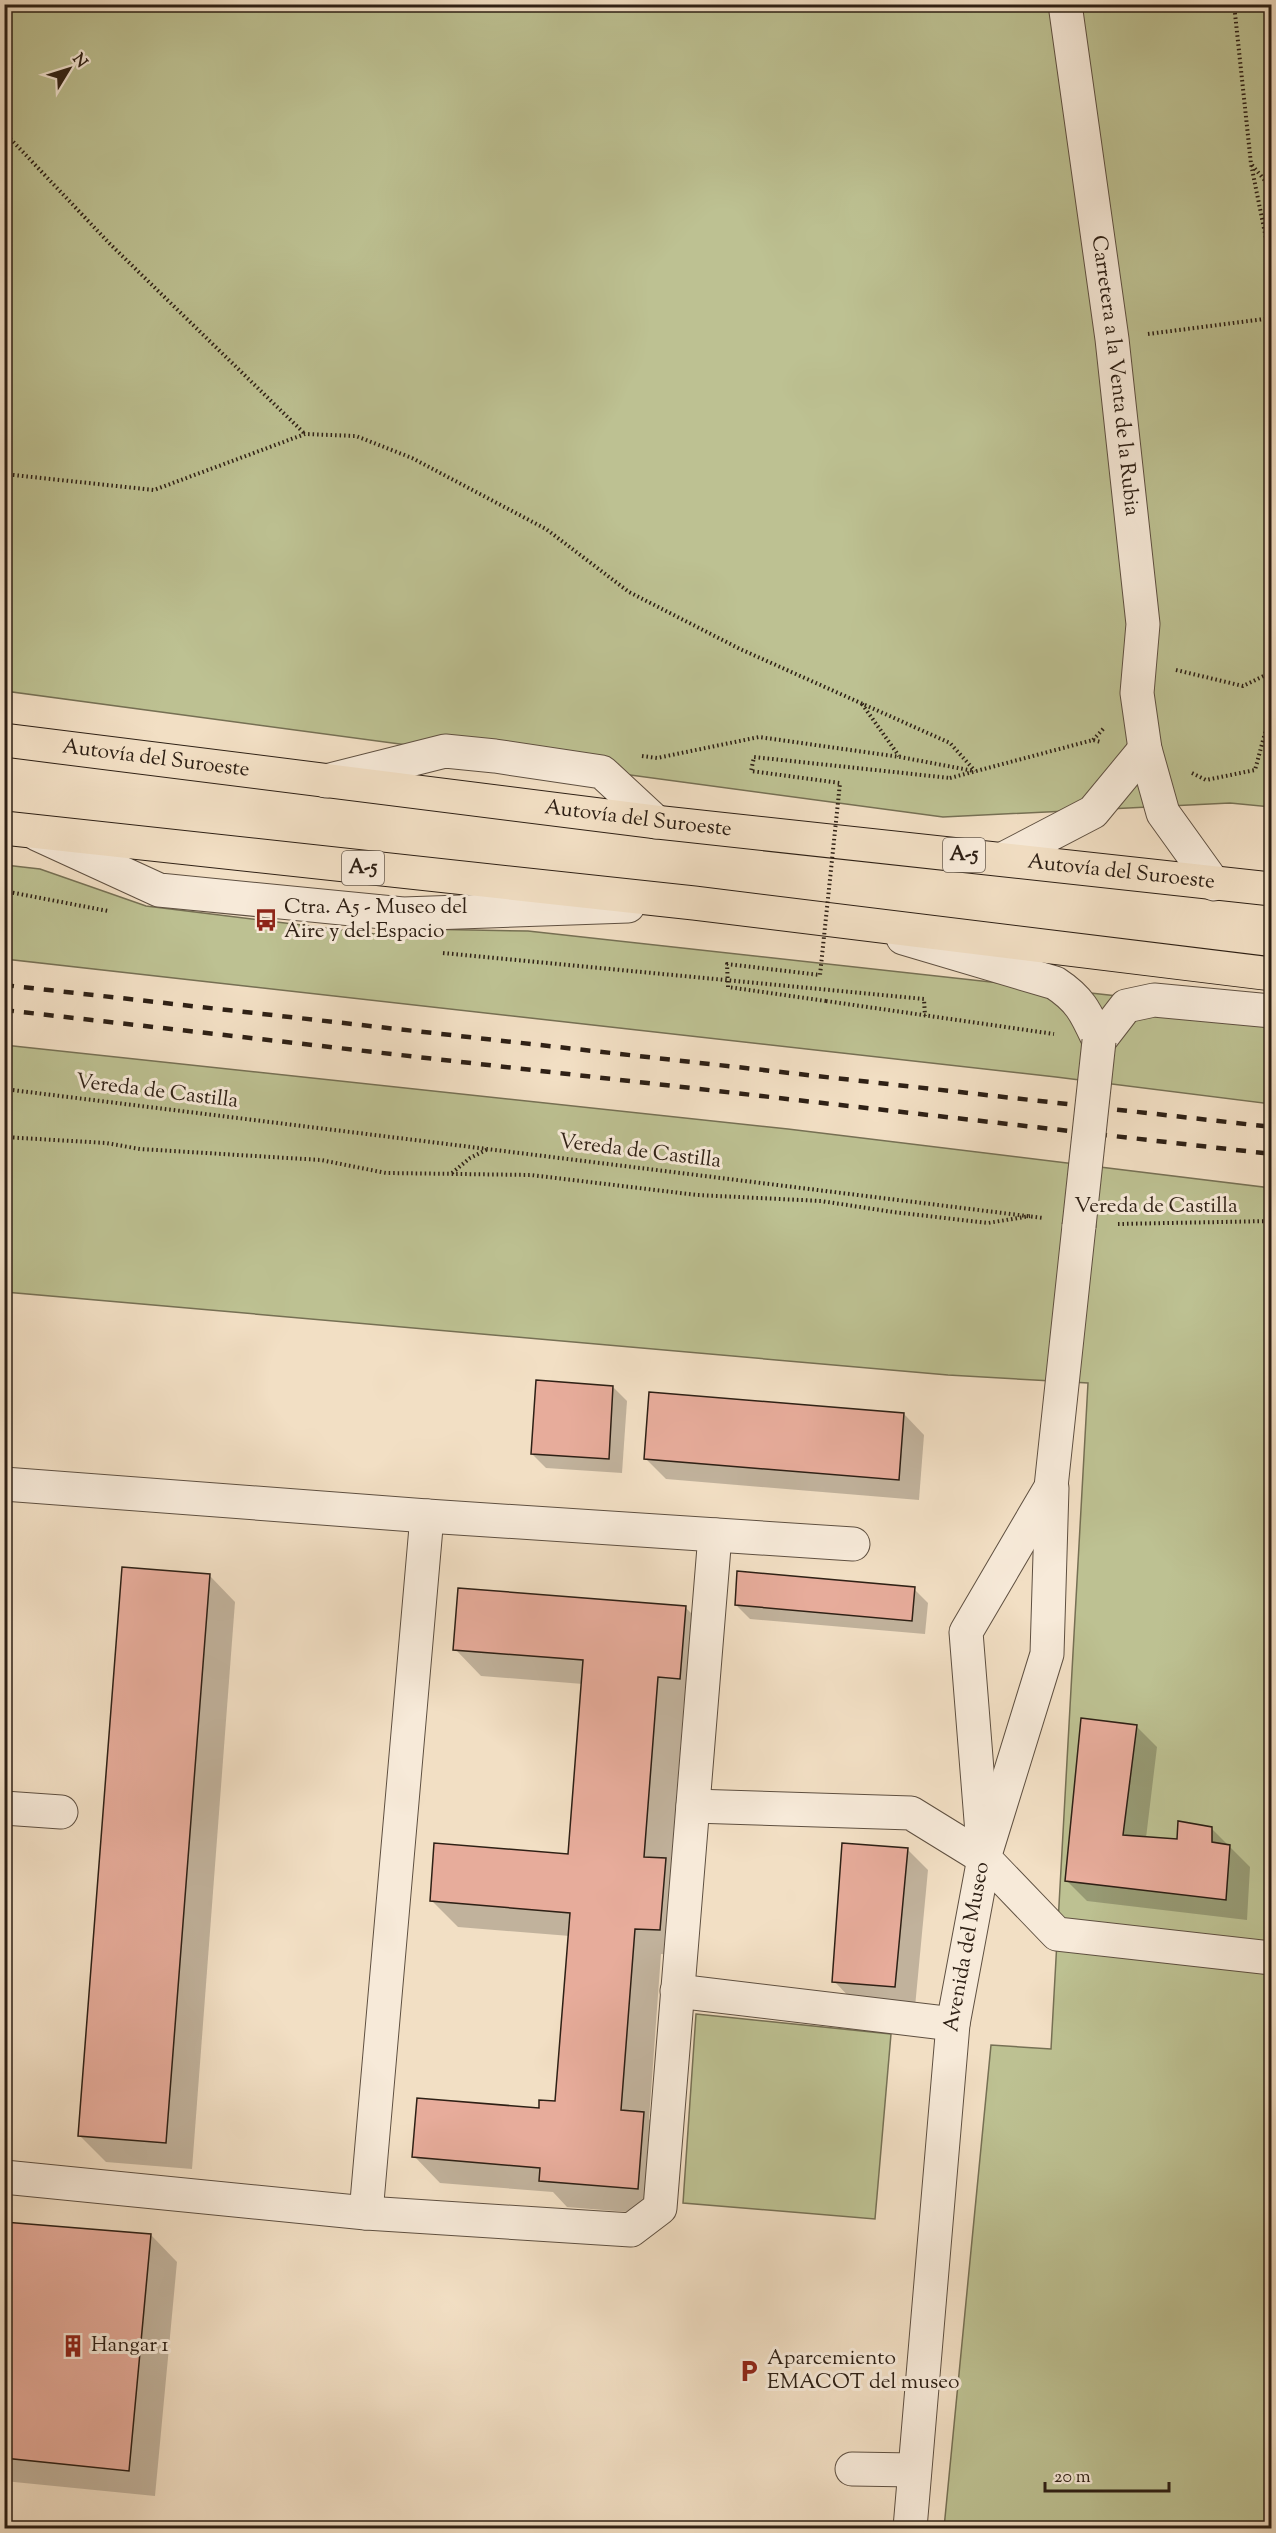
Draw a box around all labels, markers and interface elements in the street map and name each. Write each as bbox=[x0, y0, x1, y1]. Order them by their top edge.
north arrow bbox=[39, 39, 99, 99]
text: N bbox=[66, 49, 92, 74]
street label: Carretera a la Venta de la Rubia bbox=[1083, 233, 1146, 518]
street label: Autovía del Suroeste bbox=[60, 732, 251, 786]
street label: Autovía del Suroeste bbox=[543, 793, 733, 845]
road number: A-5 bbox=[943, 838, 985, 872]
street label: Autovía del Suroeste bbox=[1026, 847, 1216, 898]
road number: A-5 bbox=[342, 851, 384, 885]
place label: Ctra. A5 - Museo del Aire y del Espacio bbox=[284, 893, 468, 947]
bus stop icon: Ctra. A5 - Museo del Aire y del Espacio bbox=[253, 907, 279, 933]
street label: Vereda de Castilla bbox=[74, 1067, 240, 1117]
street label: Vereda de Castilla bbox=[557, 1127, 723, 1177]
street label: Vereda de Castilla bbox=[1074, 1192, 1238, 1222]
street label: Avenida del Museo bbox=[937, 1859, 998, 2033]
place label: Hangar 1 bbox=[91, 2331, 169, 2361]
building icon: Hangar 1 bbox=[60, 2333, 86, 2359]
place label: Aparcemiento EMACOT del museo bbox=[767, 2344, 960, 2398]
parking icon: Aparcemiento EMACOT del museo bbox=[736, 2358, 762, 2384]
scale bar bbox=[1045, 2455, 1170, 2493]
text: 20 m bbox=[1054, 2465, 1091, 2491]

